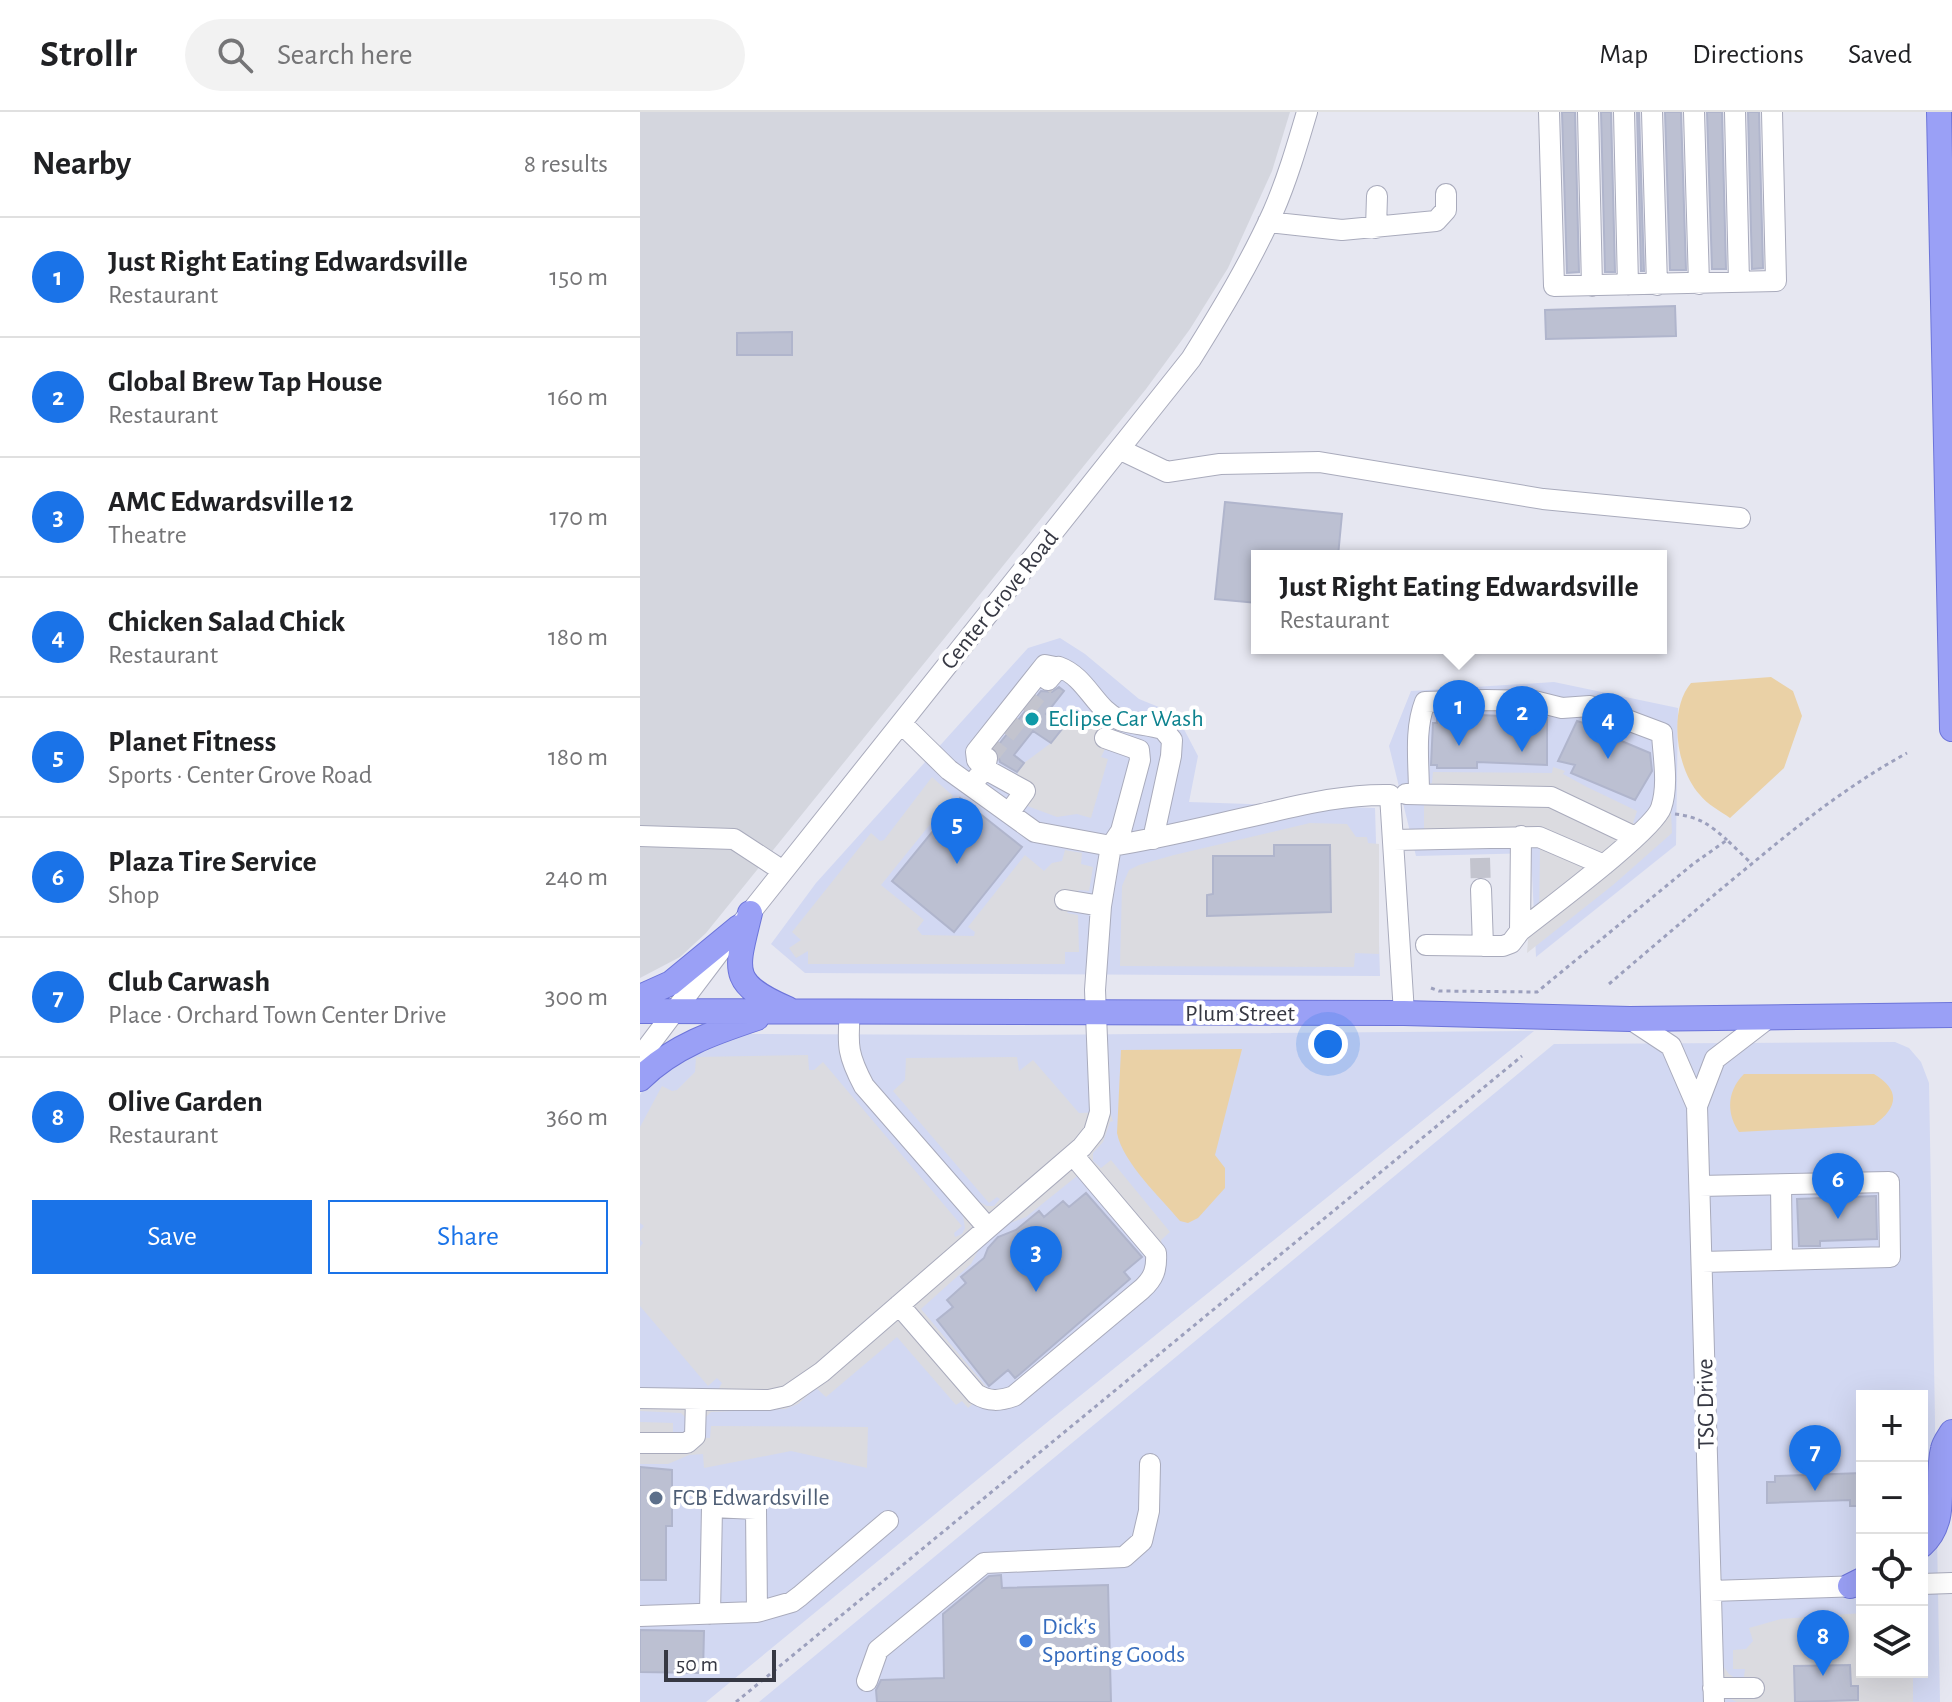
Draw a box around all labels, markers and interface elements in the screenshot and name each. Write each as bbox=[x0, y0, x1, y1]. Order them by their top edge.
search box bbox=[185, 19, 745, 91]
icon: search bbox=[213, 33, 257, 77]
text: Strollr bbox=[40, 36, 137, 74]
text: Search here bbox=[277, 40, 413, 70]
text: Map bbox=[1599, 41, 1648, 69]
text: Directions bbox=[1692, 41, 1804, 69]
text: Saved bbox=[1848, 41, 1912, 69]
text: Nearby bbox=[32, 147, 131, 181]
text: 8 results bbox=[524, 151, 608, 177]
text: Just Right Eating Edwardsville bbox=[108, 247, 468, 277]
text: 1 bbox=[53, 264, 63, 290]
text: 150 m bbox=[549, 264, 608, 290]
text: Restaurant bbox=[108, 282, 218, 308]
text: Global Brew Tap House bbox=[108, 367, 382, 397]
text: 2 bbox=[52, 384, 64, 410]
text: 160 m bbox=[548, 384, 608, 410]
text: Restaurant bbox=[108, 402, 218, 428]
text: AMC Edwardsville 12 bbox=[108, 487, 354, 517]
text: 3 bbox=[52, 504, 64, 530]
text: 170 m bbox=[549, 504, 608, 530]
text: Theatre bbox=[108, 522, 187, 548]
street label: Center Grove Road bbox=[937, 526, 1063, 674]
popup bbox=[1251, 550, 1667, 654]
text: Just Right Eating Edwardsville bbox=[1279, 572, 1639, 602]
text: Chicken Salad Chick bbox=[108, 607, 345, 637]
text: Restaurant bbox=[1279, 607, 1389, 633]
text: 4 bbox=[51, 624, 65, 650]
text: 180 m bbox=[548, 624, 608, 650]
text: Restaurant bbox=[108, 642, 218, 668]
pin: 1 bbox=[1433, 680, 1485, 746]
pin: 2 bbox=[1496, 686, 1548, 752]
pin: 4 bbox=[1582, 693, 1634, 759]
place label: Eclipse Car Wash bbox=[1048, 707, 1204, 731]
marker: Eclipse Car Wash bbox=[1023, 710, 1041, 728]
text: Planet Fitness bbox=[108, 727, 276, 757]
text: 5 bbox=[52, 744, 64, 770]
text: 180 m bbox=[548, 744, 608, 770]
text: Sports · Center Grove Road bbox=[108, 762, 372, 788]
pin: 5 bbox=[931, 798, 983, 864]
text: Plaza Tire Service bbox=[108, 847, 317, 877]
text: 6 bbox=[52, 864, 64, 890]
text: 240 m bbox=[545, 864, 608, 890]
text: Shop bbox=[108, 882, 160, 908]
text: Club Carwash bbox=[108, 967, 270, 997]
text: 7 bbox=[52, 984, 64, 1010]
text: 300 m bbox=[545, 984, 608, 1010]
text: Place · Orchard Town Center Drive bbox=[108, 1002, 447, 1028]
street label: Plum Street bbox=[1185, 1002, 1295, 1026]
your location bbox=[1308, 1024, 1348, 1064]
text: Olive Garden bbox=[108, 1087, 263, 1117]
text: 8 bbox=[52, 1104, 64, 1130]
text: 360 m bbox=[546, 1104, 608, 1130]
text: Restaurant bbox=[108, 1122, 218, 1148]
pin: 6 bbox=[1812, 1153, 1864, 1219]
button: Save bbox=[32, 1200, 312, 1274]
button: Share bbox=[328, 1200, 608, 1274]
pin: 3 bbox=[1010, 1226, 1062, 1292]
street label: TSG Drive bbox=[1693, 1358, 1719, 1450]
map controls bbox=[1856, 1390, 1928, 1678]
button: + bbox=[1856, 1390, 1928, 1462]
pin: 7 bbox=[1789, 1425, 1841, 1491]
button: − bbox=[1856, 1462, 1928, 1534]
place label: FCB Edwardsville bbox=[672, 1486, 830, 1510]
marker: FCB Edwardsville bbox=[647, 1489, 665, 1507]
button: locate bbox=[1856, 1534, 1928, 1606]
button: layers bbox=[1856, 1606, 1928, 1678]
pin: 8 bbox=[1797, 1610, 1849, 1676]
place label: Dick's Sporting Goods bbox=[1042, 1615, 1185, 1667]
marker: Dick's Sporting Goods bbox=[1017, 1632, 1035, 1650]
scale bar bbox=[664, 1646, 776, 1682]
text: 50 m bbox=[676, 1653, 718, 1675]

